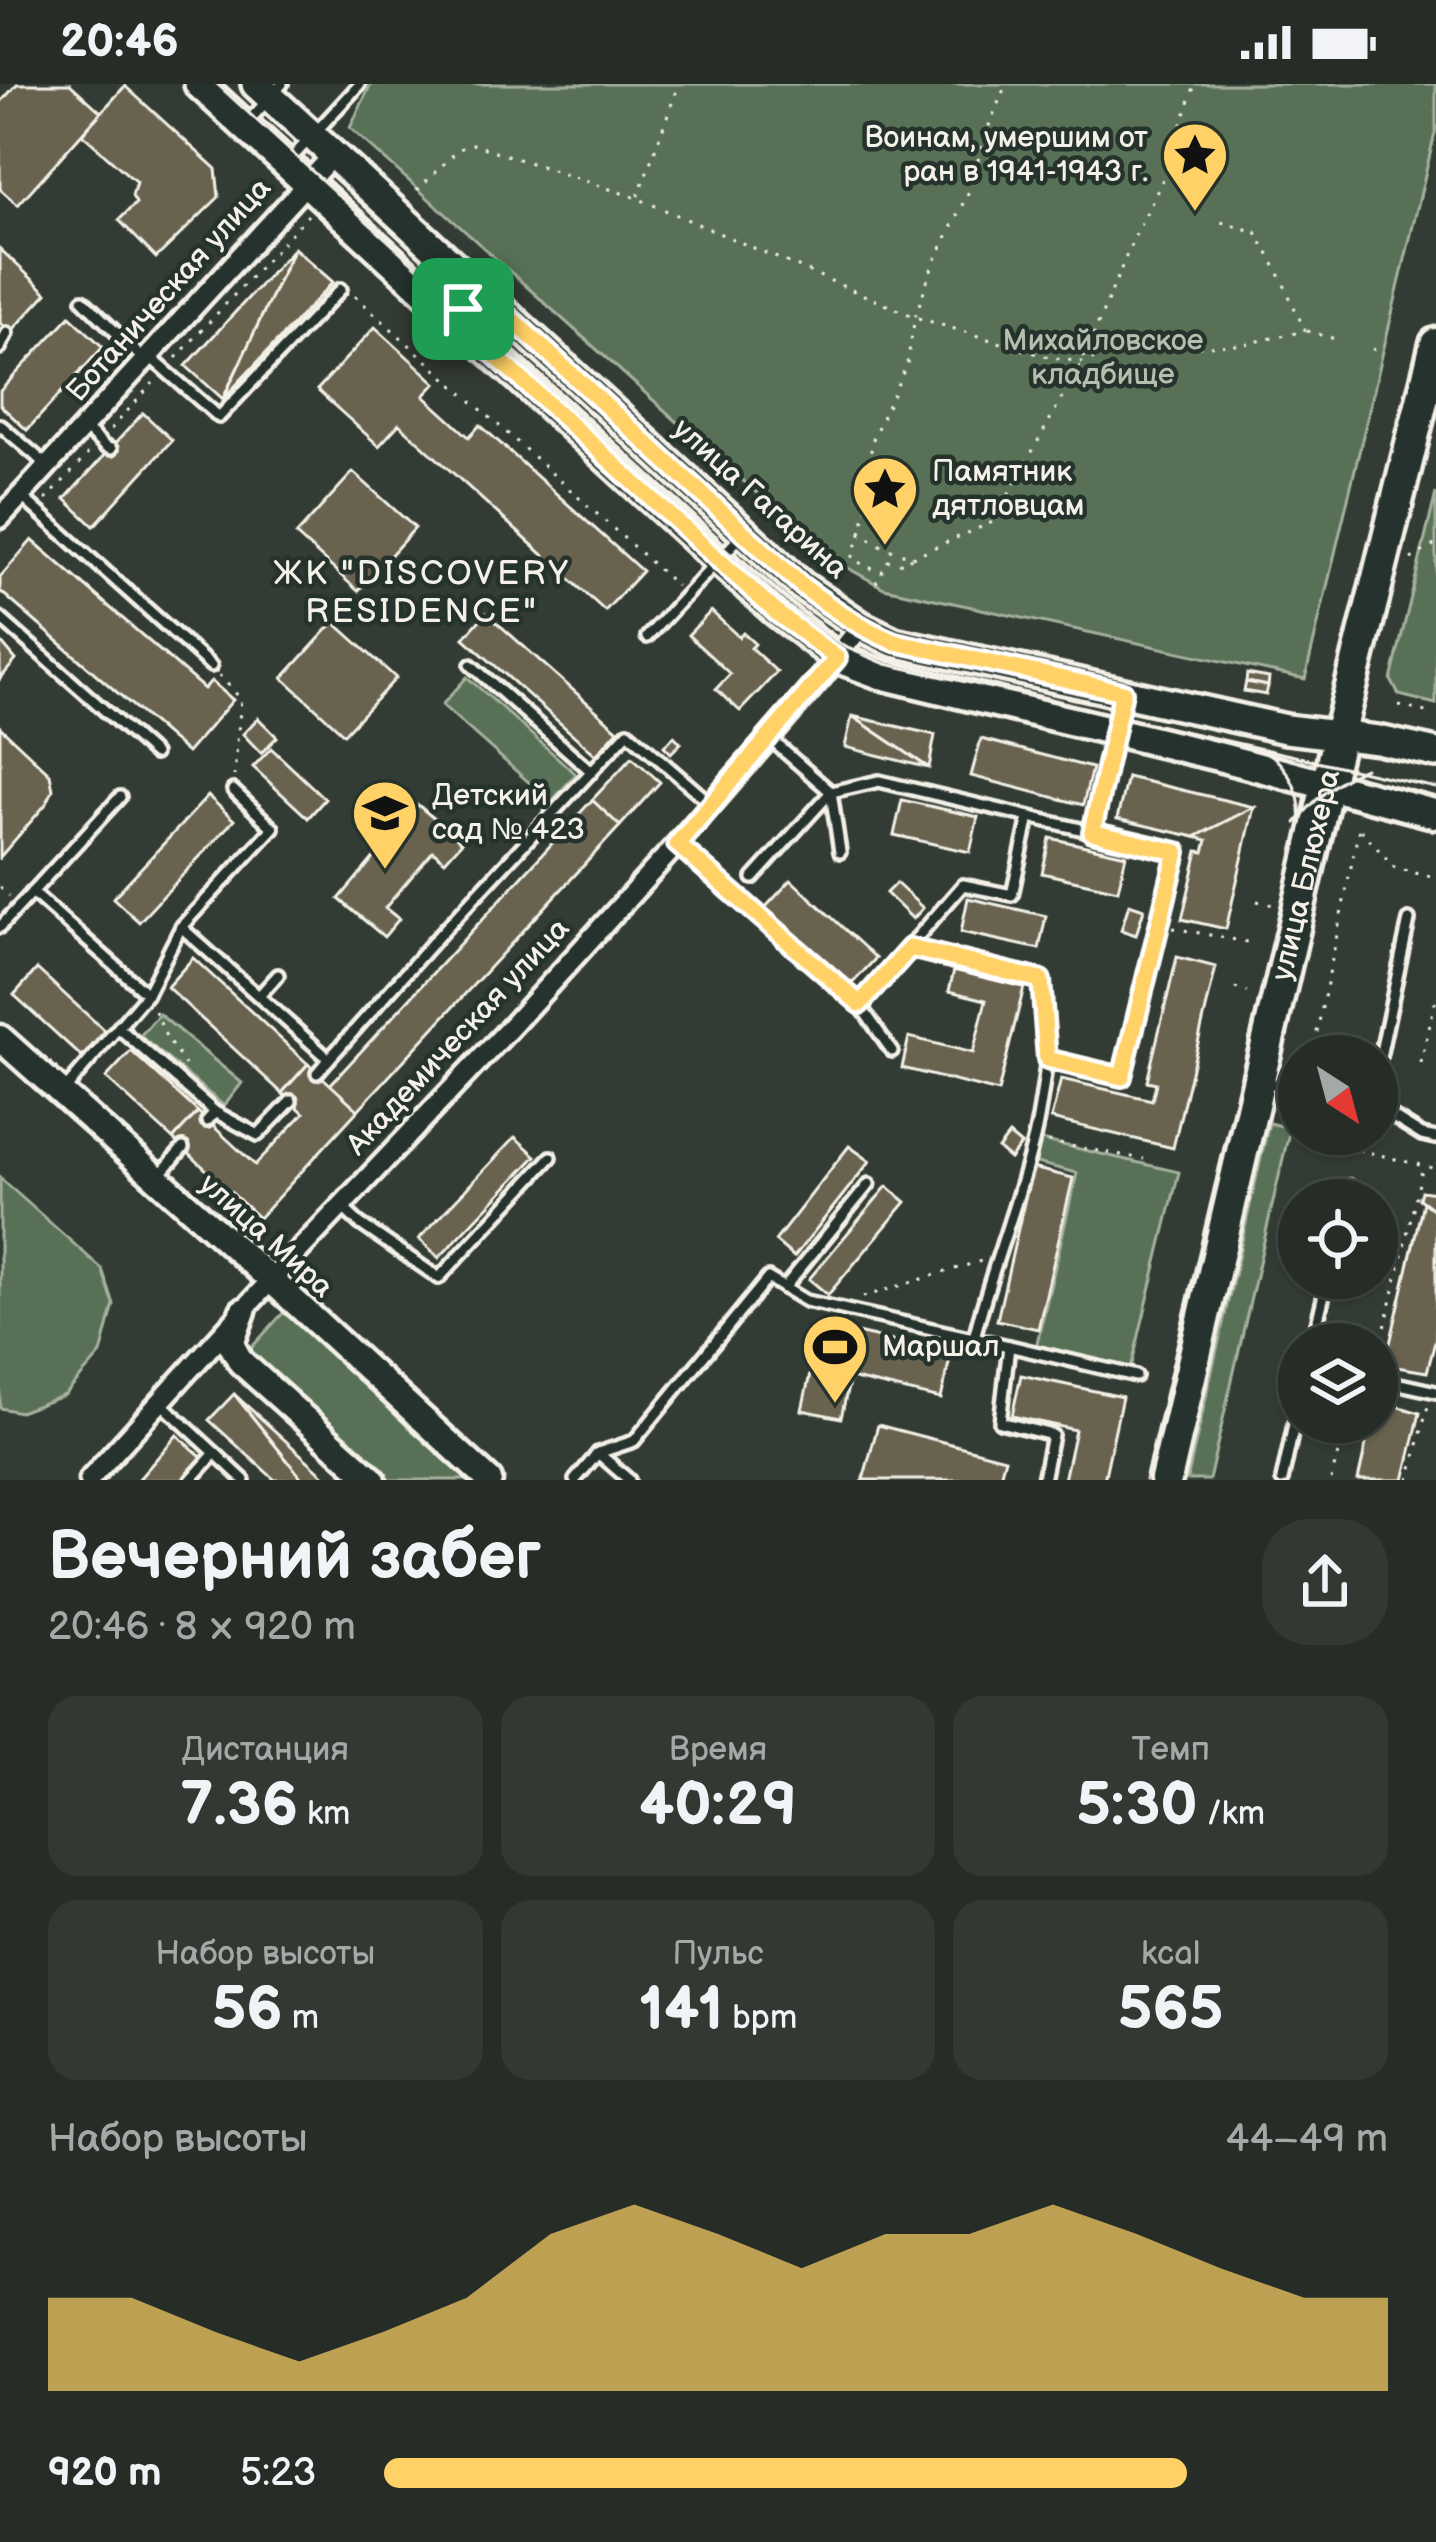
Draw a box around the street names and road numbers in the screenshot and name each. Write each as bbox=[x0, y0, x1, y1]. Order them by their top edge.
street label: Ботаническая улица bbox=[59, 171, 279, 409]
street label: улица Гагарина bbox=[665, 411, 855, 587]
street label: улица Блюхера bbox=[1264, 766, 1348, 984]
street label: Академическая улица bbox=[338, 911, 577, 1164]
street label: улица Мира bbox=[192, 1167, 341, 1306]

